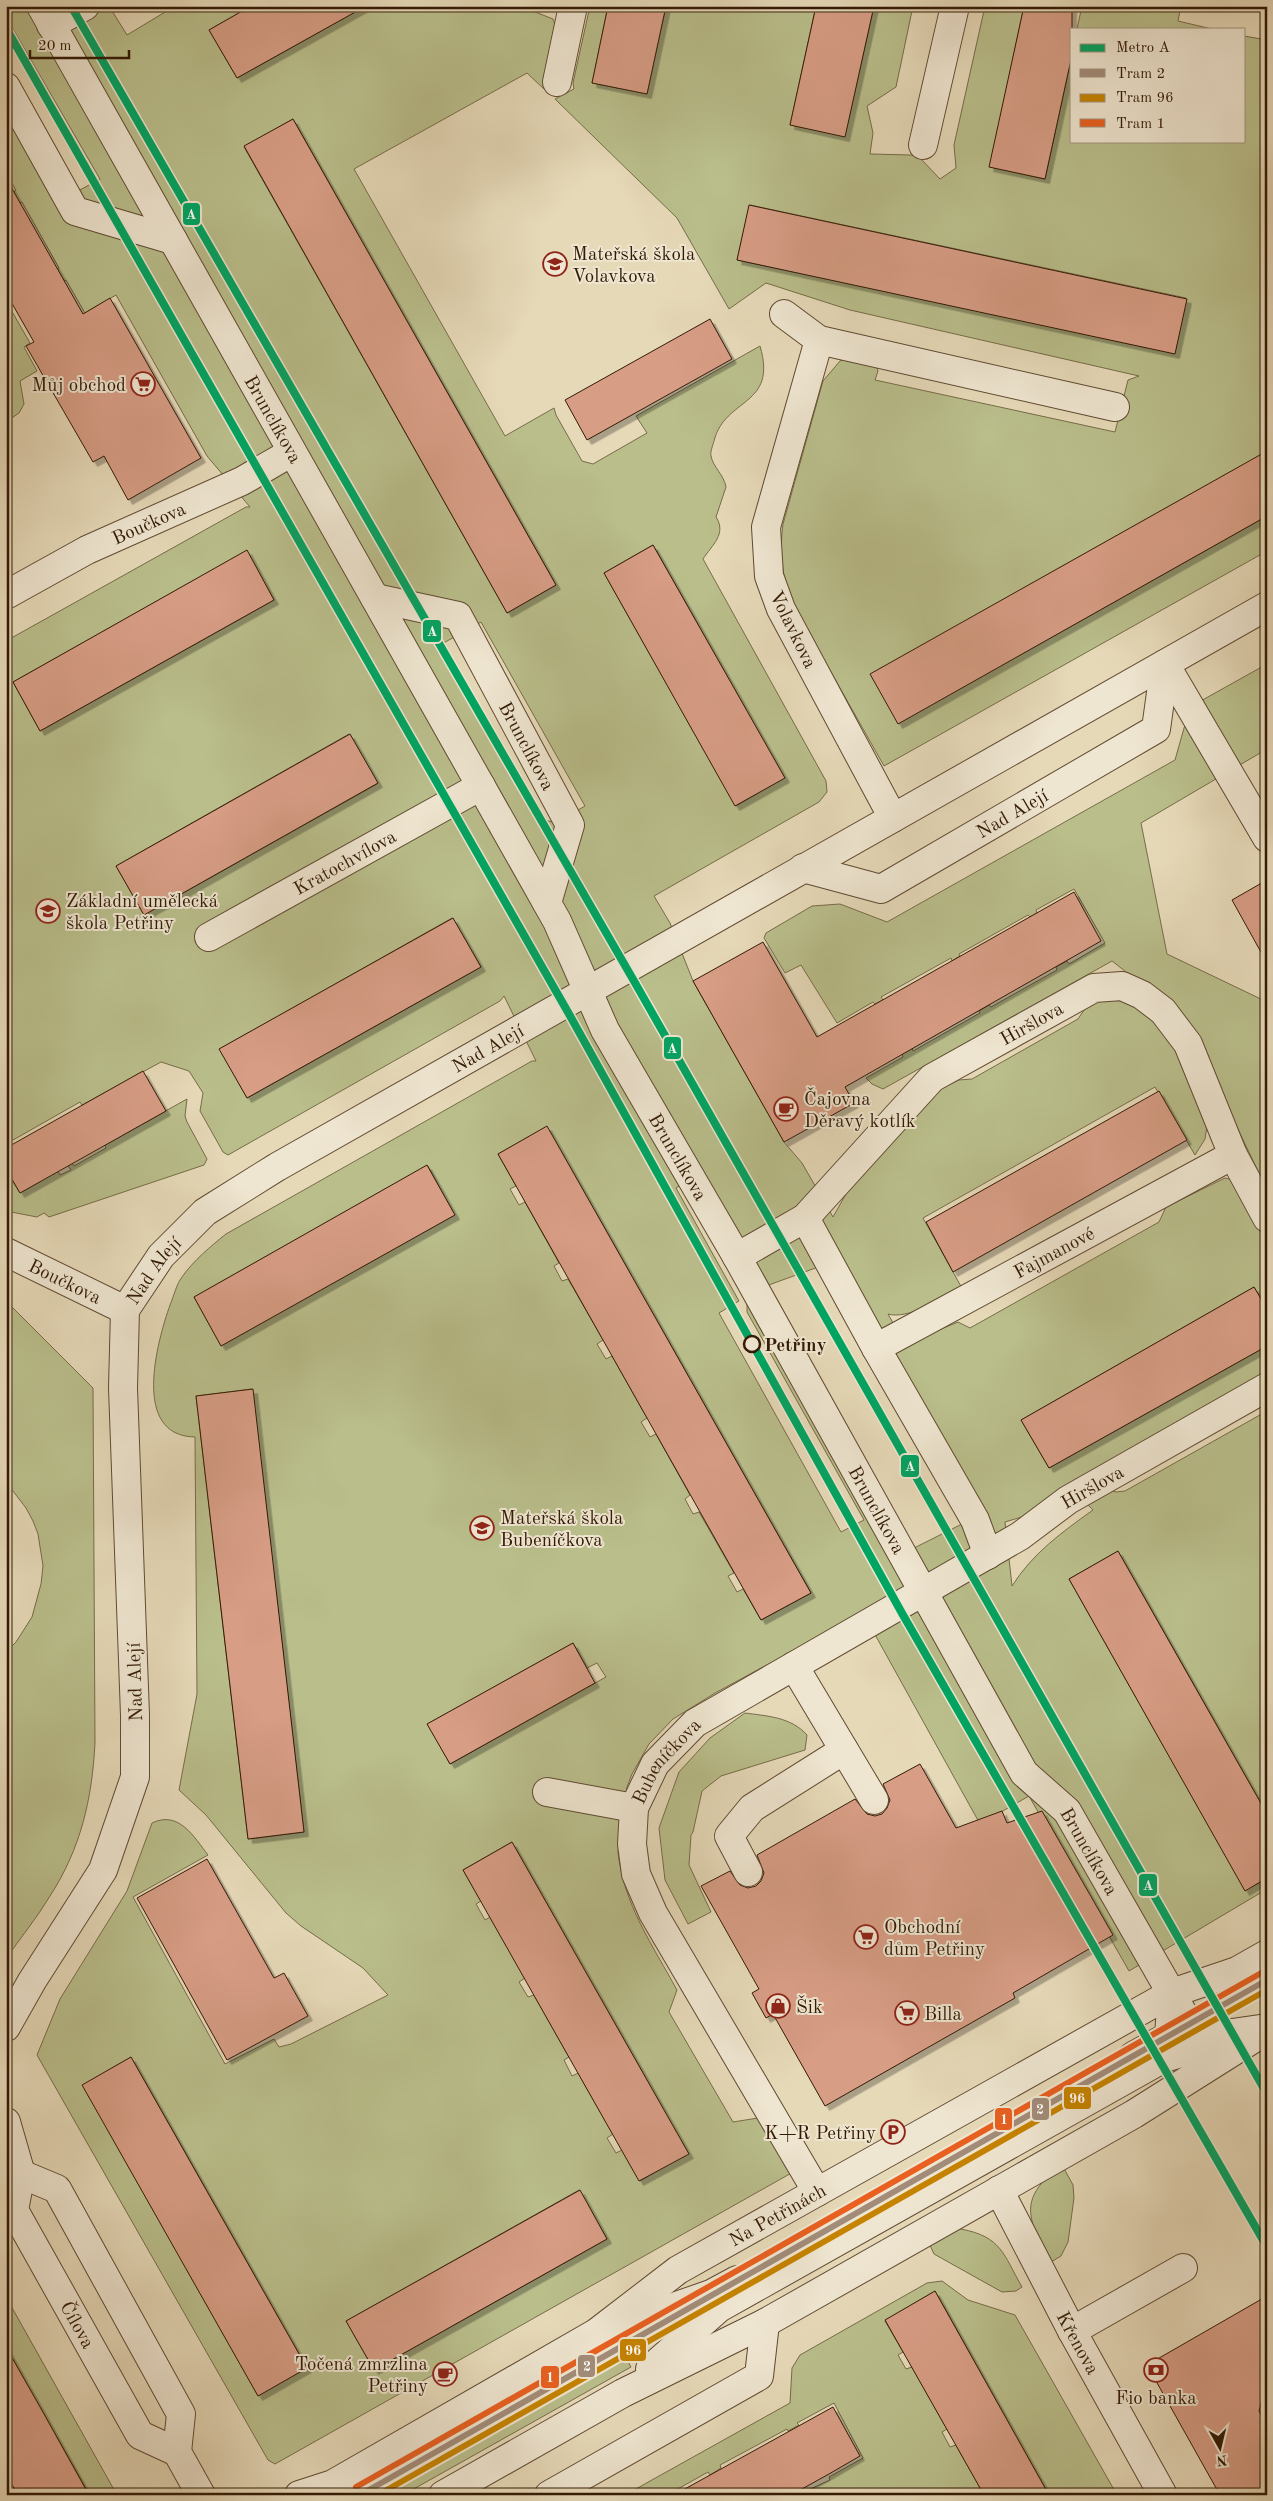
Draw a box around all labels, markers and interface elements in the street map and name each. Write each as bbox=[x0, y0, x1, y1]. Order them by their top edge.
scale bar bbox=[30, 28, 129, 60]
legend bbox=[1070, 28, 1246, 142]
text: 20 m bbox=[38, 39, 72, 54]
text: Metro A bbox=[1116, 41, 1171, 56]
text: Tram 2 bbox=[1116, 67, 1165, 82]
text: Tram 96 bbox=[1116, 91, 1174, 106]
text: Tram 1 bbox=[1116, 117, 1165, 132]
line badge: A bbox=[182, 202, 201, 226]
text: A bbox=[186, 208, 197, 222]
place label: Mateřská škola Volavkova bbox=[572, 246, 696, 287]
school or university icon: Mateřská škola Volavkova bbox=[542, 251, 568, 277]
supermarket icon: Můj obchod bbox=[130, 371, 156, 397]
street label: Brunclíkova bbox=[239, 373, 304, 468]
place label: Můj obchod bbox=[31, 377, 126, 396]
street label: Boučkova bbox=[110, 500, 190, 550]
street label: Volavkova bbox=[765, 588, 819, 672]
line badge: A bbox=[422, 619, 442, 643]
text: A bbox=[427, 625, 438, 639]
street label: Brunclíkova bbox=[494, 699, 557, 795]
street label: Nad Alejí bbox=[974, 787, 1053, 843]
street label: Kratochvílova bbox=[291, 828, 401, 900]
place label: Základní umělecká škola Petřiny bbox=[66, 893, 219, 934]
school or university icon: Základní umělecká škola Petřiny bbox=[35, 898, 61, 924]
street label: Hiršlova bbox=[998, 1000, 1068, 1050]
street label: Nad Alejí bbox=[450, 1022, 528, 1078]
line badge: A bbox=[663, 1036, 682, 1060]
text: A bbox=[667, 1042, 678, 1056]
place label: Čajovna Děravý kotlík bbox=[804, 1086, 916, 1132]
cafe icon: Čajovna Děravý kotlík bbox=[773, 1096, 799, 1122]
street label: Brunclíkova bbox=[644, 1111, 709, 1205]
street label: Fajmanové bbox=[1011, 1225, 1098, 1284]
street label: Nad Alejí bbox=[124, 1234, 187, 1309]
street label: Boučkova bbox=[25, 1257, 104, 1309]
marker: Petřiny bbox=[743, 1335, 761, 1353]
place label: Petřiny bbox=[764, 1337, 827, 1356]
line badge: A bbox=[900, 1454, 920, 1478]
text: A bbox=[905, 1460, 916, 1474]
street label: Hiršlova bbox=[1059, 1463, 1128, 1514]
street label: Brunclíkova bbox=[843, 1464, 907, 1558]
place label: Mateřská škola Bubeníčkova bbox=[500, 1510, 624, 1551]
school or university icon: Mateřská škola Bubeníčkova bbox=[469, 1515, 495, 1541]
street label: Nad Alejí bbox=[126, 1641, 147, 1722]
street label: Bubeníčkova bbox=[630, 1716, 706, 1808]
street label: Brunclíkova bbox=[1055, 1805, 1120, 1900]
line badge: A bbox=[1138, 1873, 1158, 1897]
text: A bbox=[1143, 1879, 1154, 1893]
place label: Obchodní dům Petřiny bbox=[884, 1919, 985, 1960]
supermarket icon: Obchodní dům Petřiny bbox=[853, 1924, 879, 1950]
shop icon: Šik bbox=[765, 1993, 791, 2019]
place label: Šik bbox=[796, 1994, 823, 2018]
supermarket icon: Billa bbox=[894, 2000, 920, 2026]
place label: Billa bbox=[924, 2006, 963, 2025]
line badge: 96 bbox=[1063, 2086, 1092, 2110]
text: 96 bbox=[1069, 2092, 1085, 2106]
line badge: 2 bbox=[1031, 2097, 1050, 2121]
text: 2 bbox=[1036, 2103, 1044, 2117]
line badge: 1 bbox=[994, 2107, 1013, 2131]
text: 1 bbox=[1000, 2113, 1008, 2127]
parking icon: K+R Petřiny bbox=[880, 2119, 906, 2145]
place label: K+R Petřiny bbox=[764, 2125, 876, 2144]
street label: Na Petřinách bbox=[727, 2182, 830, 2251]
street label: Čílova bbox=[55, 2297, 97, 2353]
street label: Křenova bbox=[1052, 2309, 1101, 2379]
line badge: 96 bbox=[619, 2338, 647, 2362]
text: 96 bbox=[625, 2344, 641, 2358]
line badge: 2 bbox=[577, 2354, 596, 2378]
place label: Točená zmrzlina Petřiny bbox=[295, 2356, 429, 2397]
bank icon: Fio banka bbox=[1143, 2357, 1169, 2383]
text: 2 bbox=[583, 2360, 591, 2374]
cafe icon: Točená zmrzlina Petřiny bbox=[432, 2361, 458, 2387]
line badge: 1 bbox=[540, 2365, 560, 2389]
text: 1 bbox=[546, 2371, 554, 2385]
place label: Fio banka bbox=[1115, 2390, 1197, 2409]
north arrow bbox=[1196, 2424, 1246, 2474]
text: N bbox=[1215, 2452, 1228, 2468]

